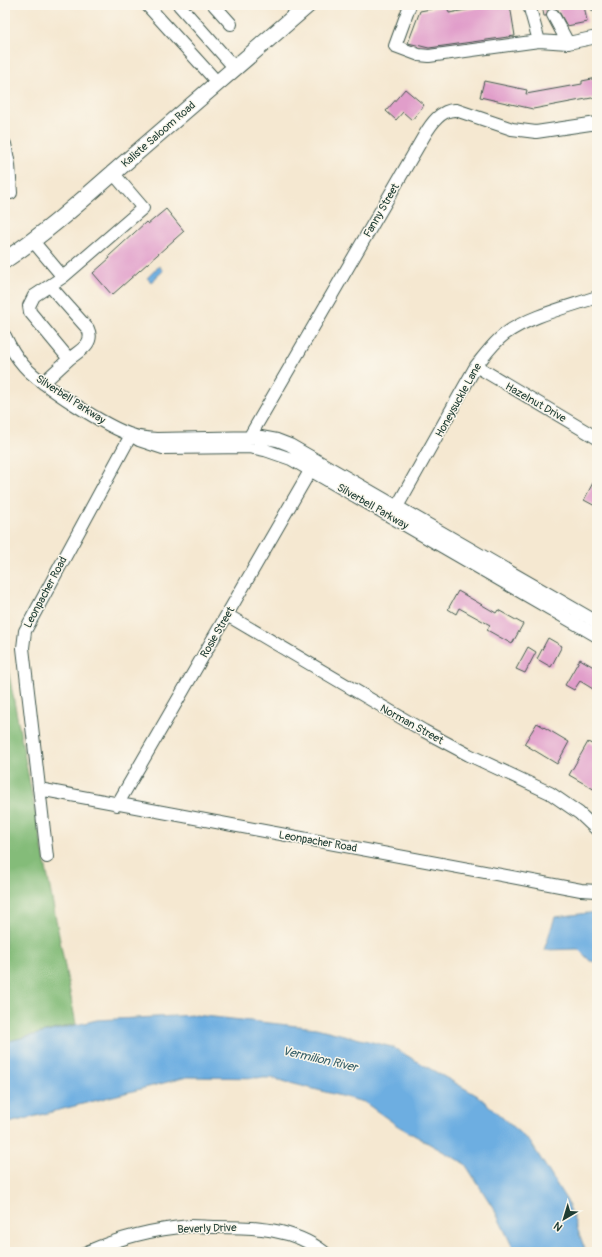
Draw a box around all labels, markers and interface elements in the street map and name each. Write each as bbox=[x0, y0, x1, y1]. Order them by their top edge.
street label: Kaliste Saloom Road bbox=[119, 99, 198, 170]
street label: Fanny Street bbox=[361, 181, 402, 239]
street label: Honeysuckle Lane bbox=[433, 360, 484, 440]
street label: Silverbell Parkway bbox=[34, 372, 108, 427]
street label: Hazelnut Drive bbox=[503, 380, 569, 425]
street label: Silverbell Parkway bbox=[335, 481, 411, 532]
street label: Leonpacher Road bbox=[21, 554, 70, 630]
street label: Rosie Street bbox=[198, 604, 238, 660]
street label: Norman Street bbox=[378, 702, 446, 747]
street label: Leonpacher Road bbox=[278, 828, 358, 855]
water label: Vermilion River bbox=[281, 1044, 360, 1076]
north arrow bbox=[544, 1199, 584, 1239]
text: N bbox=[551, 1219, 565, 1234]
street label: Beverly Drive bbox=[177, 1221, 237, 1236]

